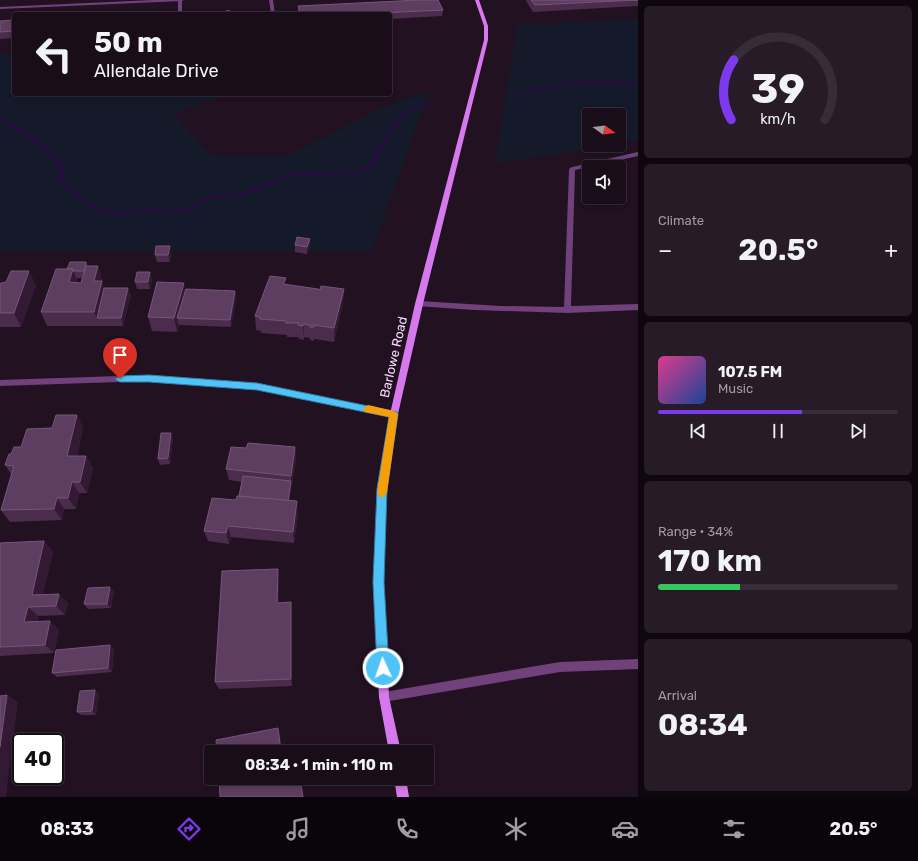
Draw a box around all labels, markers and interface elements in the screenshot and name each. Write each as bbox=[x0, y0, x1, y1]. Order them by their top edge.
text: 50 m bbox=[94, 26, 163, 59]
icon: left bbox=[28, 28, 80, 80]
text: Allendale Drive bbox=[94, 60, 219, 82]
text: 39 bbox=[751, 64, 805, 113]
north arrow bbox=[582, 108, 626, 152]
map controls bbox=[582, 108, 626, 204]
text: km/h bbox=[760, 111, 796, 128]
button: sound bbox=[582, 160, 626, 204]
text: Climate bbox=[658, 213, 704, 228]
text: 20.5° bbox=[738, 232, 818, 268]
text: − bbox=[658, 237, 672, 264]
text: + bbox=[884, 237, 898, 264]
street label: Barlowe Road bbox=[377, 315, 410, 399]
pin bbox=[103, 338, 137, 379]
icon: arrive bbox=[109, 344, 131, 366]
text: 107.5 FM bbox=[718, 363, 782, 381]
text: Music bbox=[718, 381, 753, 396]
icon: previous bbox=[687, 420, 709, 442]
icon: pause bbox=[767, 420, 789, 442]
icon: next bbox=[847, 420, 869, 442]
text: Range · 34% bbox=[658, 524, 733, 539]
text: 170 km bbox=[658, 543, 762, 579]
position arrow bbox=[362, 647, 404, 689]
text: Arrival bbox=[658, 688, 697, 703]
text: 08:34 bbox=[658, 707, 748, 743]
speed limit sign: 40 bbox=[12, 733, 64, 785]
text: 08:34 · 1 min · 110 m bbox=[245, 756, 393, 774]
icon: directions bbox=[175, 815, 203, 843]
icon: music bbox=[284, 815, 312, 843]
icon: phone bbox=[393, 815, 421, 843]
icon: climate bbox=[502, 815, 530, 843]
icon: car bbox=[611, 815, 639, 843]
icon: filters bbox=[720, 815, 748, 843]
text: 08:33 bbox=[41, 818, 94, 840]
text: 20.5° bbox=[829, 818, 877, 840]

